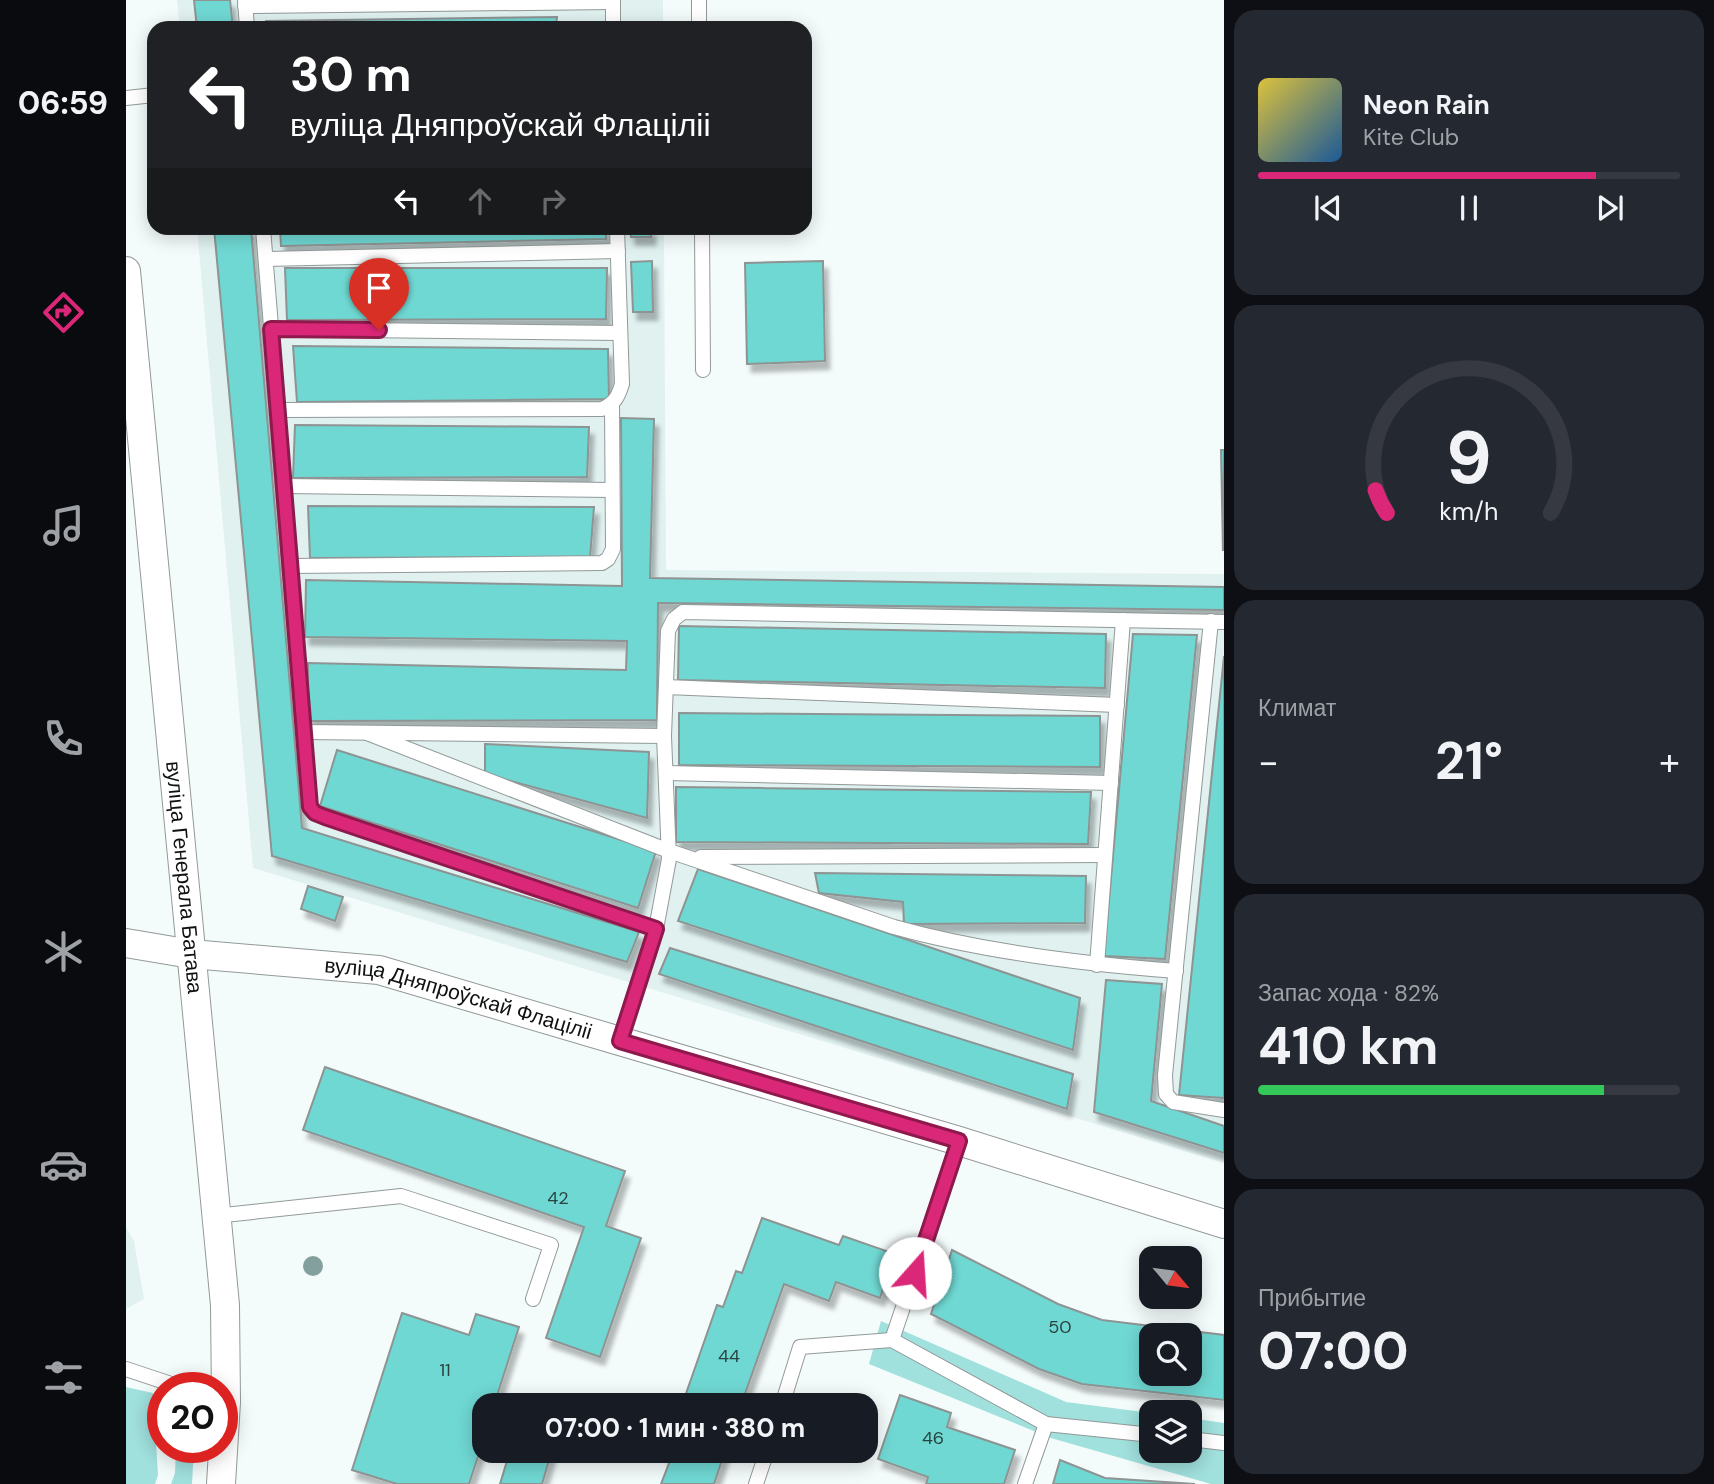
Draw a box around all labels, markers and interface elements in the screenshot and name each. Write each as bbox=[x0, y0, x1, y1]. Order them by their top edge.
text: 30 m bbox=[290, 42, 412, 106]
icon: left bbox=[175, 49, 266, 140]
text: 06:59 bbox=[18, 82, 108, 124]
text: Neon Rain bbox=[1363, 88, 1490, 122]
text: вуліца Дняпроўскай Флаціліі bbox=[290, 104, 711, 146]
text: Kite Club bbox=[1363, 122, 1459, 152]
icon: left bbox=[388, 182, 426, 220]
icon: ahead bbox=[461, 182, 499, 220]
icon: right bbox=[534, 182, 572, 220]
icon: previous bbox=[1309, 189, 1347, 227]
icon: pause bbox=[1450, 189, 1488, 227]
icon: next bbox=[1591, 189, 1629, 227]
pin bbox=[349, 258, 409, 330]
icon: arrive bbox=[360, 269, 398, 307]
icon: directions bbox=[39, 288, 88, 337]
text: 9 bbox=[1446, 412, 1492, 507]
text: km/h bbox=[1439, 495, 1499, 528]
icon: music bbox=[39, 501, 88, 550]
text: Климат bbox=[1258, 693, 1336, 723]
icon: phone bbox=[39, 714, 88, 763]
text: 21° bbox=[1435, 727, 1503, 795]
text: − bbox=[1258, 737, 1279, 787]
text: + bbox=[1659, 737, 1680, 787]
street label: вуліца Генерала Батава bbox=[159, 760, 209, 995]
icon: climate bbox=[39, 927, 88, 976]
street label: вуліца Дняпроўскай Флаціліі bbox=[323, 951, 595, 1046]
text: Запас хода · 82% bbox=[1258, 978, 1439, 1008]
text: 410 km bbox=[1258, 1012, 1439, 1080]
icon: car bbox=[39, 1140, 88, 1189]
house number: 42 bbox=[547, 1186, 569, 1210]
position arrow bbox=[878, 1236, 952, 1310]
north arrow bbox=[1139, 1246, 1202, 1309]
map controls bbox=[1139, 1246, 1202, 1463]
text: Прибытие bbox=[1258, 1283, 1366, 1313]
house number: 50 bbox=[1048, 1315, 1072, 1339]
text: 07:00 bbox=[1258, 1317, 1409, 1385]
button: search bbox=[1139, 1323, 1202, 1386]
house number: 44 bbox=[718, 1344, 740, 1368]
icon: filters bbox=[39, 1353, 88, 1402]
house number: 11 bbox=[439, 1358, 451, 1382]
speed limit sign: 20 bbox=[147, 1372, 238, 1463]
button: layers bbox=[1139, 1400, 1202, 1463]
text: 07:00 · 1 мин · 380 m bbox=[545, 1411, 805, 1445]
house number: 46 bbox=[922, 1426, 944, 1450]

